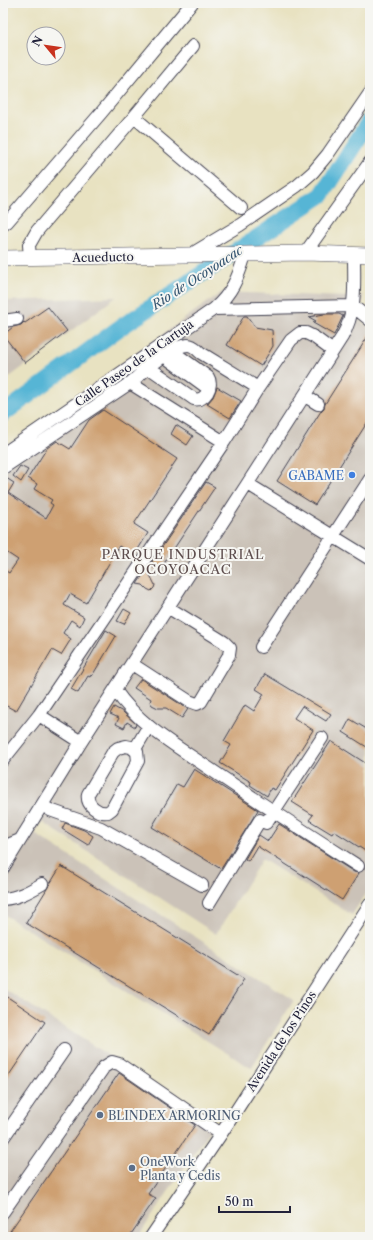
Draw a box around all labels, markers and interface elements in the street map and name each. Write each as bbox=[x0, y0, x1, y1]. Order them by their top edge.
north arrow bbox=[26, 26, 66, 66]
text: N bbox=[29, 33, 46, 49]
water label: Rio de Ocoyoacac bbox=[148, 241, 246, 313]
street label: Acueducto bbox=[71, 249, 134, 265]
street label: Calle Paseo de la Cartuja bbox=[72, 316, 197, 410]
place label: GABAME bbox=[288, 468, 344, 483]
marker: GABAME bbox=[347, 470, 357, 480]
district label: PARQUE INDUSTRIAL OCOYOACAC bbox=[101, 546, 265, 577]
street label: Avenida de los Pinos bbox=[242, 988, 319, 1095]
place label: BLINDEX ARMORING bbox=[108, 1108, 241, 1123]
marker: BLINDEX ARMORING bbox=[95, 1110, 105, 1120]
place label: OneWork Planta y Cedis bbox=[140, 1154, 220, 1183]
marker: OneWork Planta y Cedis bbox=[127, 1163, 137, 1173]
scale bar bbox=[219, 1188, 290, 1214]
text: 50 m bbox=[225, 1194, 254, 1209]

